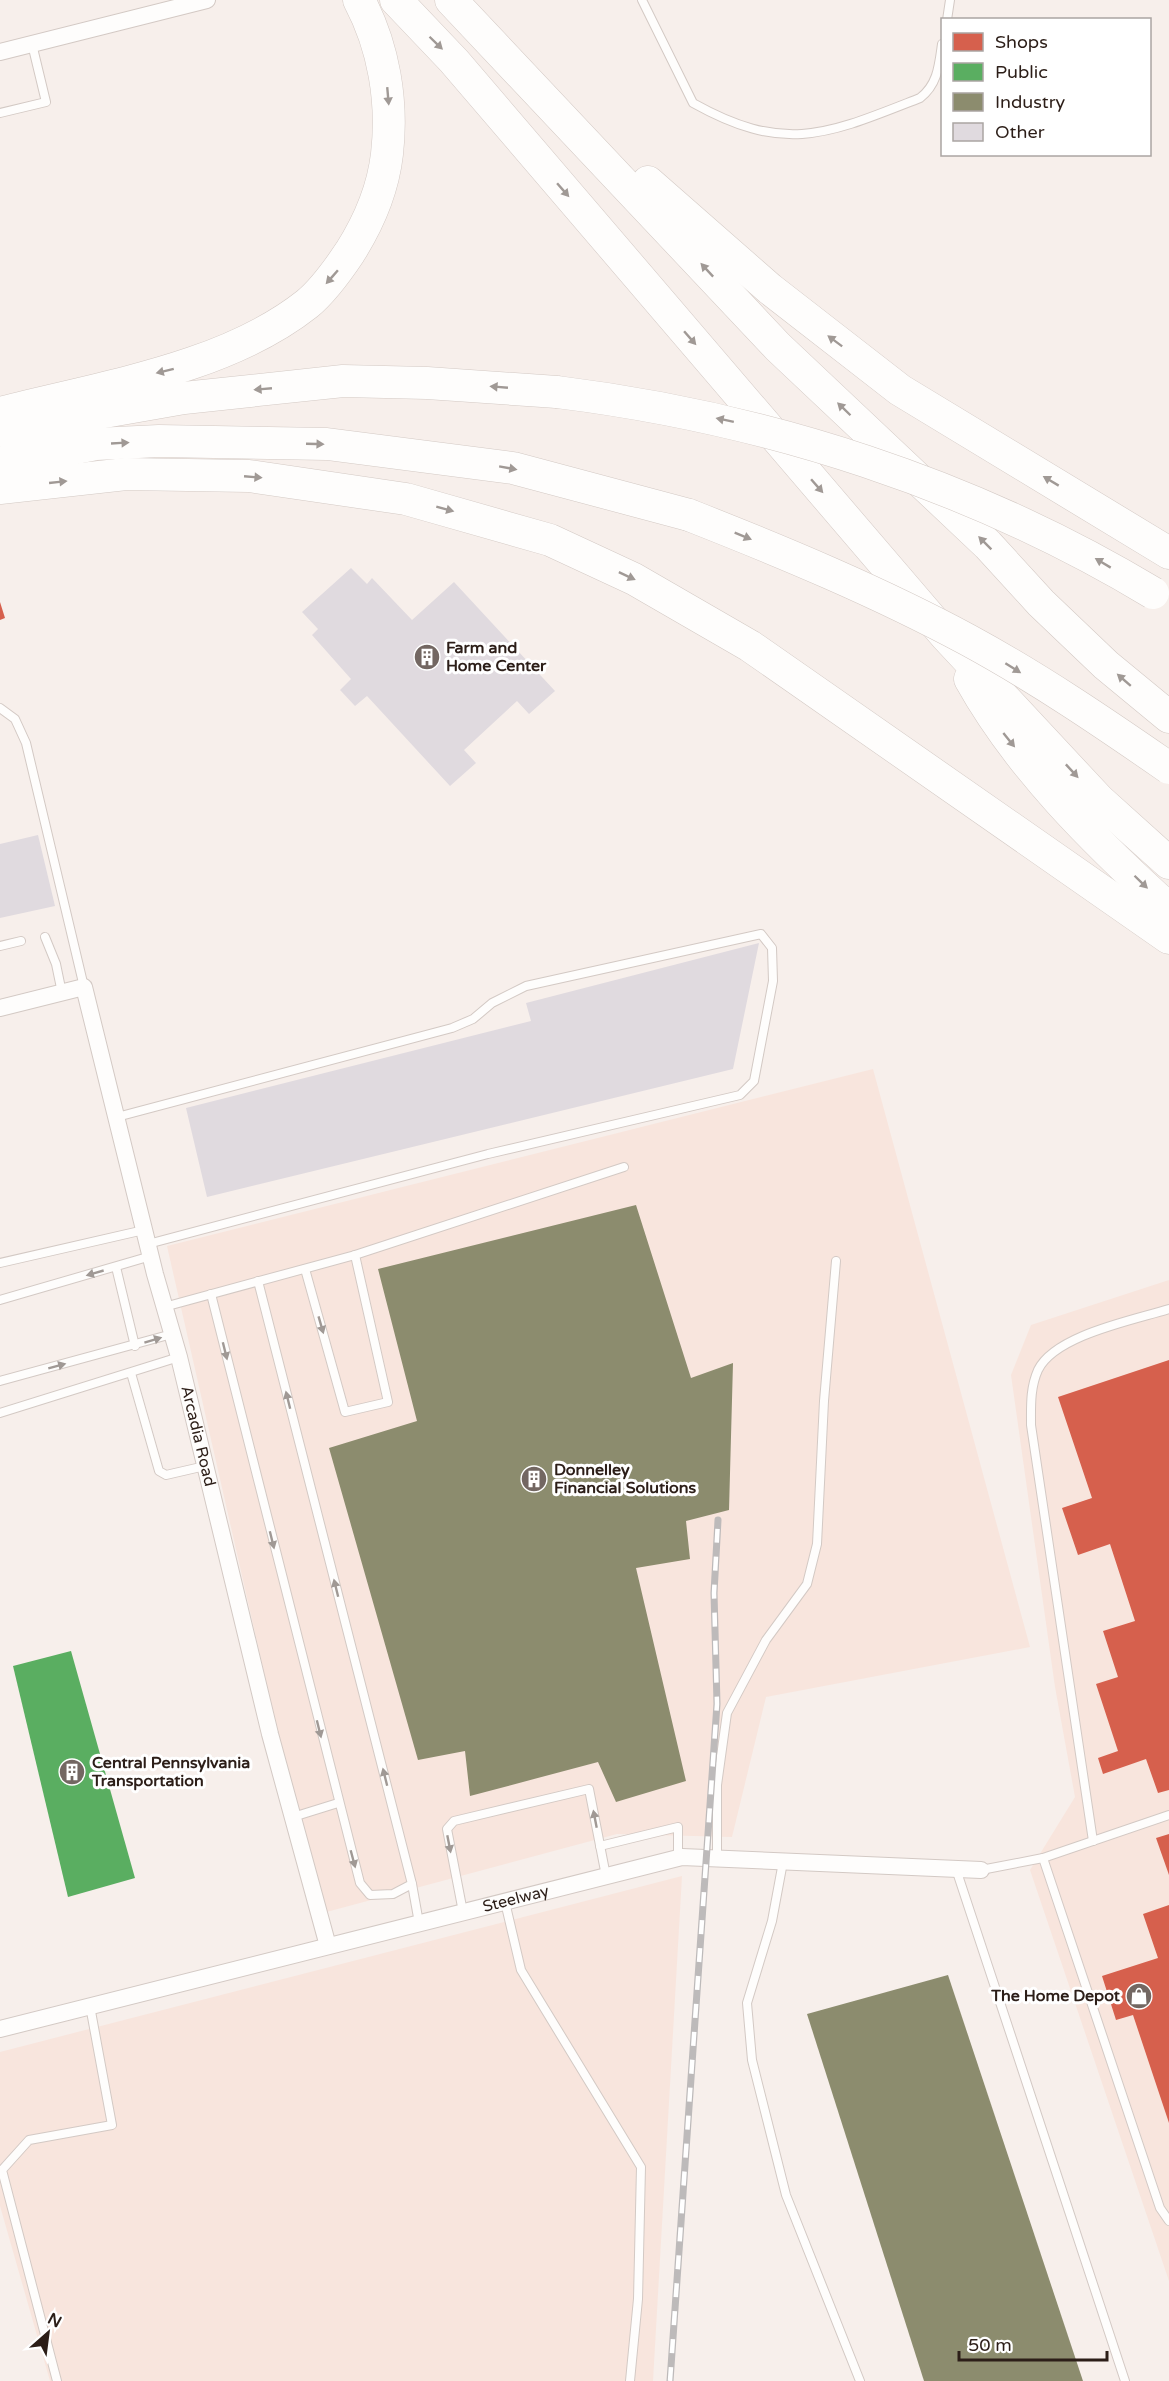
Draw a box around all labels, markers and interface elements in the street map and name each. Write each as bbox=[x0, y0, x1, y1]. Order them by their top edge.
legend bbox=[941, 18, 1151, 156]
text: Shops bbox=[995, 31, 1048, 53]
one-way arrow bbox=[428, 36, 443, 50]
text: Public bbox=[995, 61, 1048, 83]
one-way arrow bbox=[383, 86, 393, 105]
text: Industry bbox=[995, 91, 1066, 113]
text: Other bbox=[995, 121, 1045, 143]
one-way arrow bbox=[557, 182, 570, 198]
one-way arrow bbox=[700, 263, 714, 278]
one-way arrow bbox=[326, 269, 339, 284]
one-way arrow bbox=[684, 330, 697, 346]
one-way arrow bbox=[827, 336, 842, 348]
one-way arrow bbox=[156, 366, 175, 376]
one-way arrow bbox=[489, 382, 508, 392]
one-way arrow bbox=[253, 384, 272, 394]
one-way arrow bbox=[837, 403, 851, 417]
one-way arrow bbox=[716, 415, 735, 424]
one-way arrow bbox=[110, 438, 129, 447]
one-way arrow bbox=[305, 439, 324, 448]
one-way arrow bbox=[499, 463, 518, 472]
one-way arrow bbox=[243, 472, 262, 482]
one-way arrow bbox=[1043, 476, 1059, 487]
one-way arrow bbox=[49, 477, 68, 487]
one-way arrow bbox=[811, 478, 824, 494]
one-way arrow bbox=[436, 505, 454, 514]
one-way arrow bbox=[735, 531, 753, 541]
one-way arrow bbox=[979, 537, 993, 551]
one-way arrow bbox=[1095, 558, 1111, 569]
one-way arrow bbox=[619, 571, 636, 580]
place label: Farm and Home Center bbox=[446, 638, 547, 676]
building icon: Farm and Home Center bbox=[412, 642, 442, 672]
one-way arrow bbox=[1004, 662, 1021, 673]
one-way arrow bbox=[1117, 674, 1132, 687]
one-way arrow bbox=[1002, 732, 1014, 747]
one-way arrow bbox=[1064, 764, 1078, 778]
one-way arrow bbox=[1134, 875, 1148, 889]
one-way arrow bbox=[86, 1269, 104, 1278]
one-way arrow bbox=[316, 1316, 326, 1334]
one-way arrow bbox=[144, 1335, 162, 1344]
one-way arrow bbox=[220, 1342, 230, 1360]
one-way arrow bbox=[48, 1361, 66, 1371]
street label: Arcadia Road bbox=[176, 1384, 220, 1488]
one-way arrow bbox=[283, 1390, 292, 1408]
place label: Donnelley Financial Solutions bbox=[554, 1460, 697, 1498]
building icon: Donnelley Financial Solutions bbox=[519, 1464, 549, 1494]
one-way arrow bbox=[268, 1531, 277, 1549]
one-way arrow bbox=[331, 1579, 341, 1598]
one-way arrow bbox=[315, 1720, 325, 1738]
place label: Central Pennsylvania Transportation bbox=[91, 1753, 250, 1791]
building icon: Central Pennsylvania Transportation bbox=[57, 1757, 87, 1787]
one-way arrow bbox=[379, 1768, 389, 1787]
one-way arrow bbox=[590, 1809, 599, 1828]
one-way arrow bbox=[445, 1835, 454, 1854]
one-way arrow bbox=[349, 1850, 358, 1868]
street label: Steelway bbox=[481, 1881, 551, 1917]
shop icon: The Home Depot bbox=[1124, 1981, 1154, 2011]
place label: The Home Depot bbox=[990, 1986, 1121, 2006]
north arrow bbox=[18, 2303, 78, 2363]
text: N bbox=[44, 2309, 65, 2332]
scale bar bbox=[959, 2324, 1108, 2362]
text: 50 m bbox=[968, 2334, 1012, 2356]

